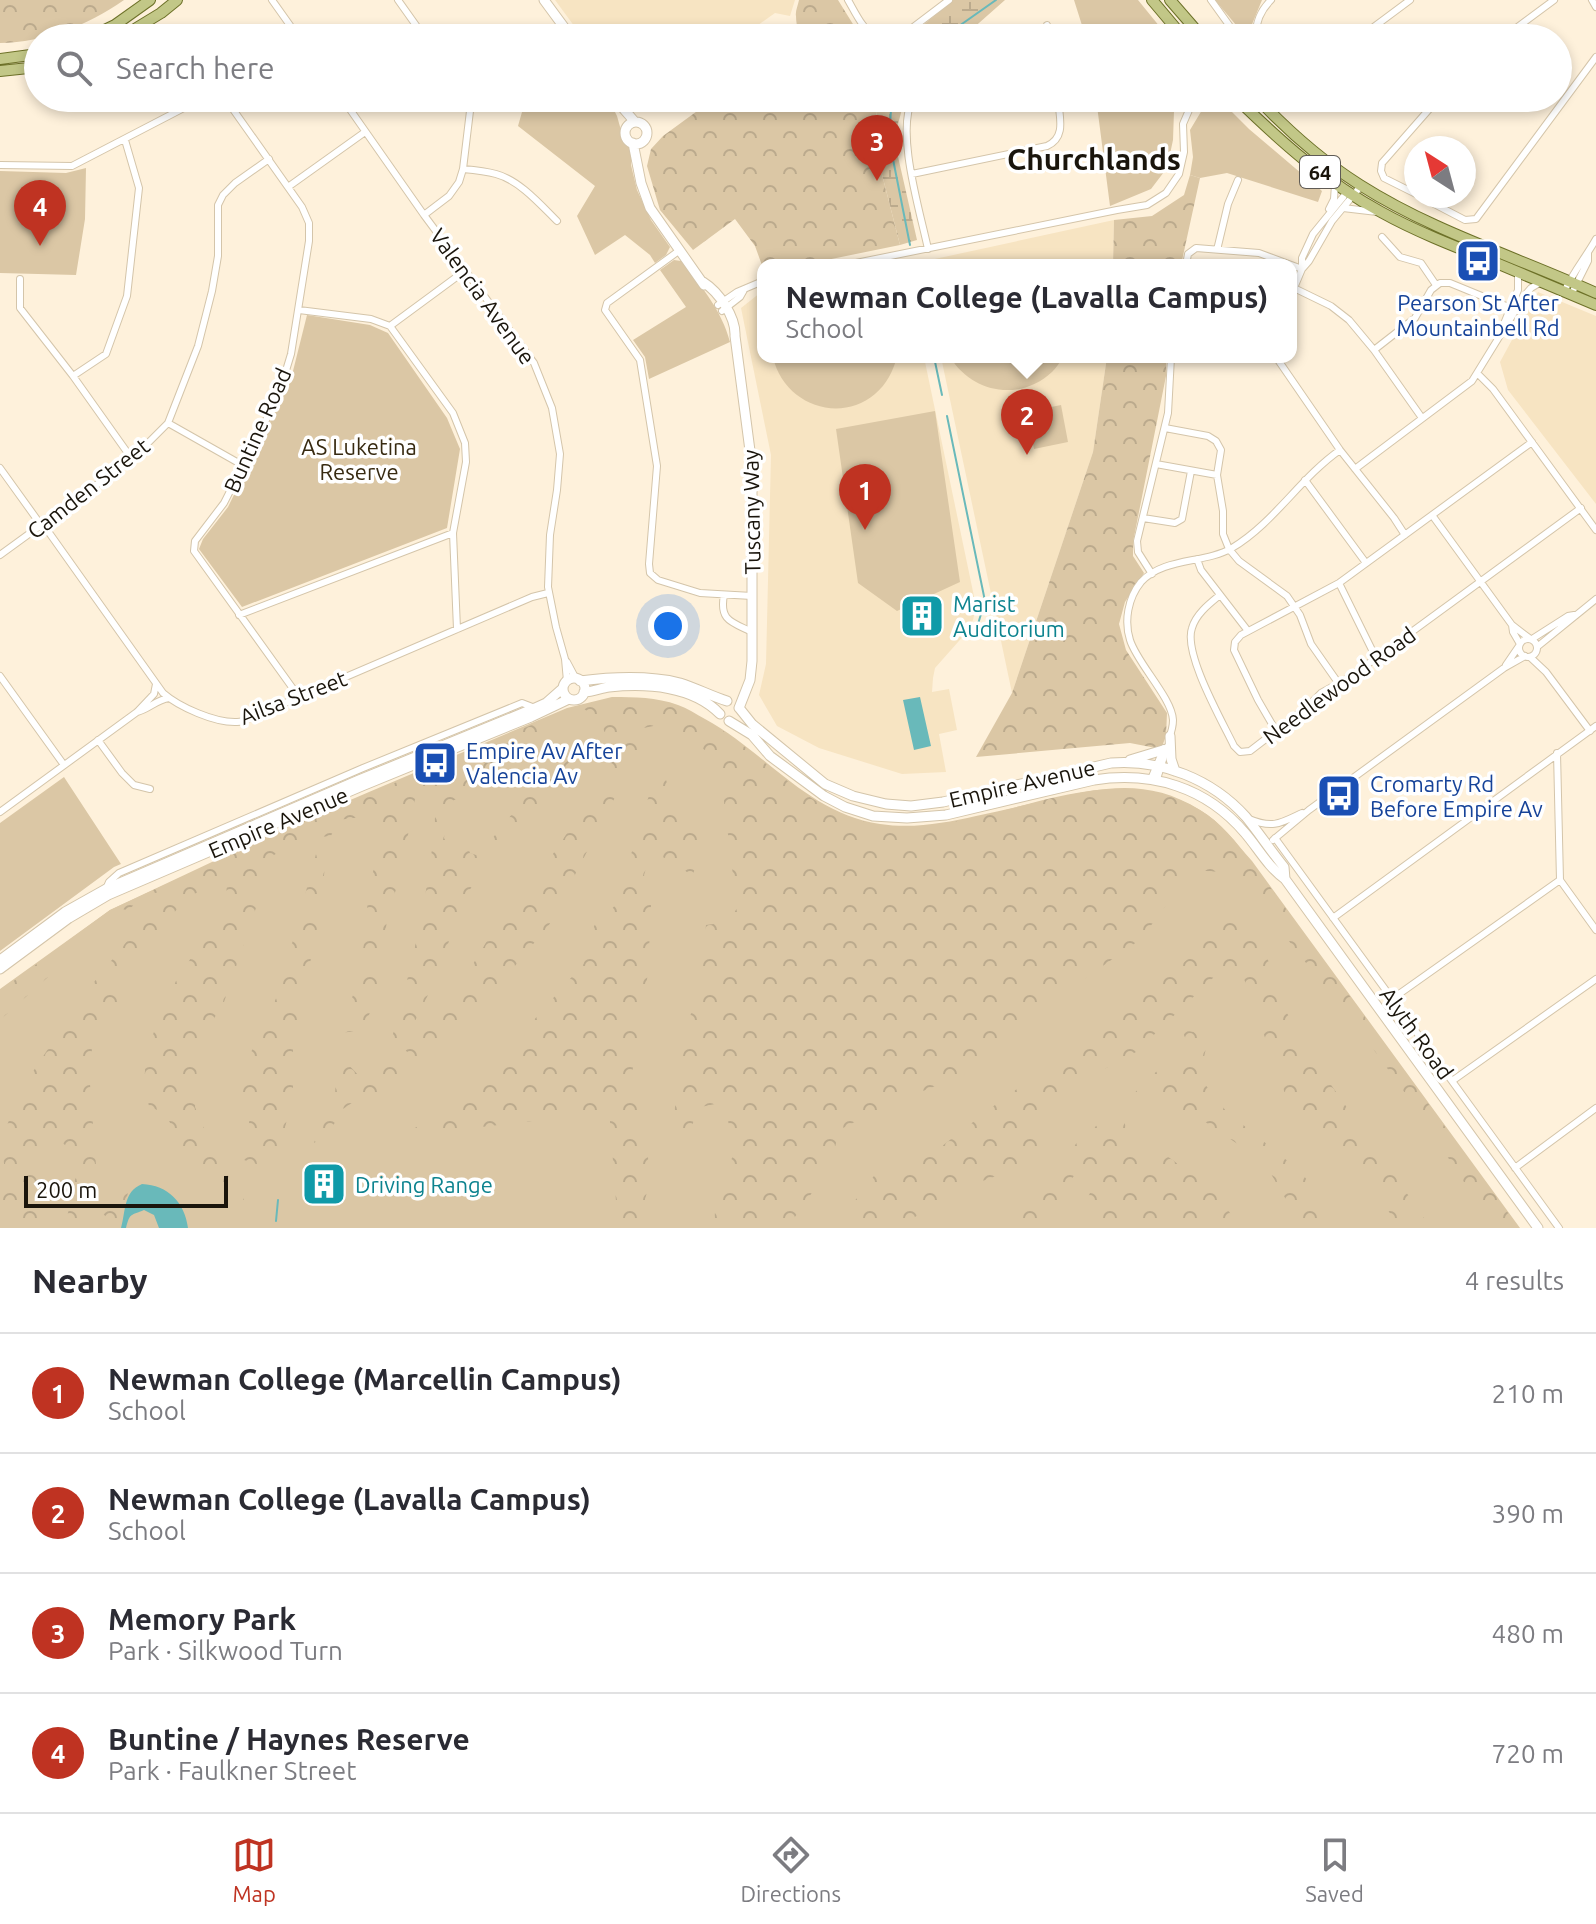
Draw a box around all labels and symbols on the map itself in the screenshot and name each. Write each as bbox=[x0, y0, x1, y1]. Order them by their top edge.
pin: 3 bbox=[851, 115, 903, 181]
north arrow bbox=[1404, 136, 1476, 208]
district label: Churchlands bbox=[1007, 142, 1181, 176]
road number: 64 bbox=[1300, 156, 1340, 188]
pin: 4 bbox=[14, 180, 66, 246]
street label: Valencia Avenue bbox=[425, 223, 541, 369]
bus stop icon: Pearson St After Mountainbell Rd bbox=[1454, 237, 1502, 285]
place label: Pearson St After Mountainbell Rd bbox=[1396, 290, 1560, 340]
street label: Buntine Road bbox=[218, 364, 296, 496]
pin: 2 bbox=[1001, 389, 1053, 455]
street label: Camden Street bbox=[22, 432, 154, 543]
park label: AS Luketina Reserve bbox=[301, 434, 417, 484]
street label: Tuscany Way bbox=[737, 449, 765, 575]
pin: 1 bbox=[839, 464, 891, 530]
place label: Marist Auditorium bbox=[953, 591, 1065, 641]
building icon: Marist Auditorium bbox=[898, 592, 946, 640]
your location bbox=[648, 606, 688, 646]
street label: Needlewood Road bbox=[1258, 621, 1420, 749]
street label: Ailsa Street bbox=[236, 665, 350, 729]
place label: Empire Av After Valencia Av bbox=[466, 738, 623, 788]
bus stop icon: Empire Av After Valencia Av bbox=[411, 739, 459, 787]
street label: Empire Avenue bbox=[947, 754, 1097, 812]
place label: Cromarty Rd Before Empire Av bbox=[1370, 771, 1543, 821]
bus stop icon: Cromarty Rd Before Empire Av bbox=[1315, 772, 1363, 820]
street label: Empire Avenue bbox=[204, 781, 352, 863]
street label: Alyth Road bbox=[1375, 982, 1459, 1084]
building icon: Driving Range bbox=[300, 1160, 348, 1208]
scale bar bbox=[24, 1172, 228, 1208]
place label: Driving Range bbox=[355, 1172, 493, 1197]

